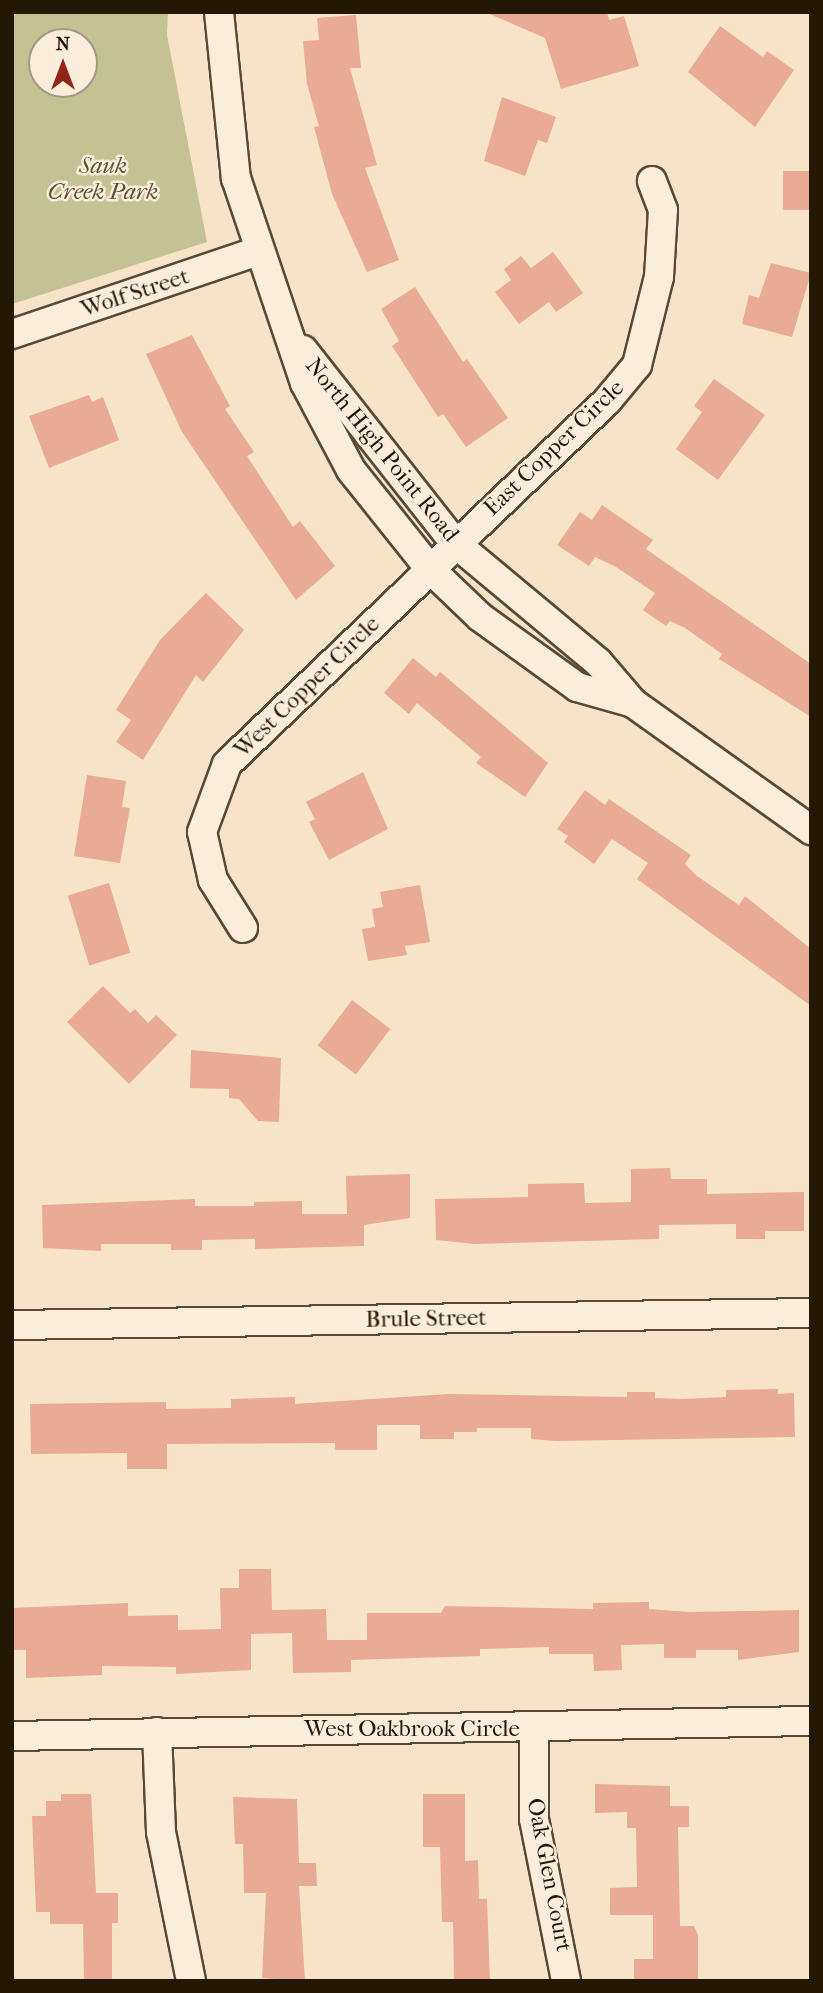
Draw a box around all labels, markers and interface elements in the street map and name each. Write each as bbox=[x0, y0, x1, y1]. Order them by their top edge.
north arrow bbox=[28, 28, 98, 98]
text: N bbox=[56, 33, 70, 55]
park label: Sauk Creek Park bbox=[48, 152, 158, 206]
street label: Wolf Street bbox=[77, 263, 193, 323]
street label: North High Point Road bbox=[299, 352, 465, 548]
street label: East Copper Circle bbox=[478, 374, 630, 522]
street label: West Copper Circle bbox=[228, 610, 386, 764]
street label: Brule Street bbox=[365, 1304, 487, 1334]
street label: West Oakbrook Circle bbox=[304, 1715, 520, 1743]
street label: Oak Glen Court bbox=[521, 1796, 577, 1954]

